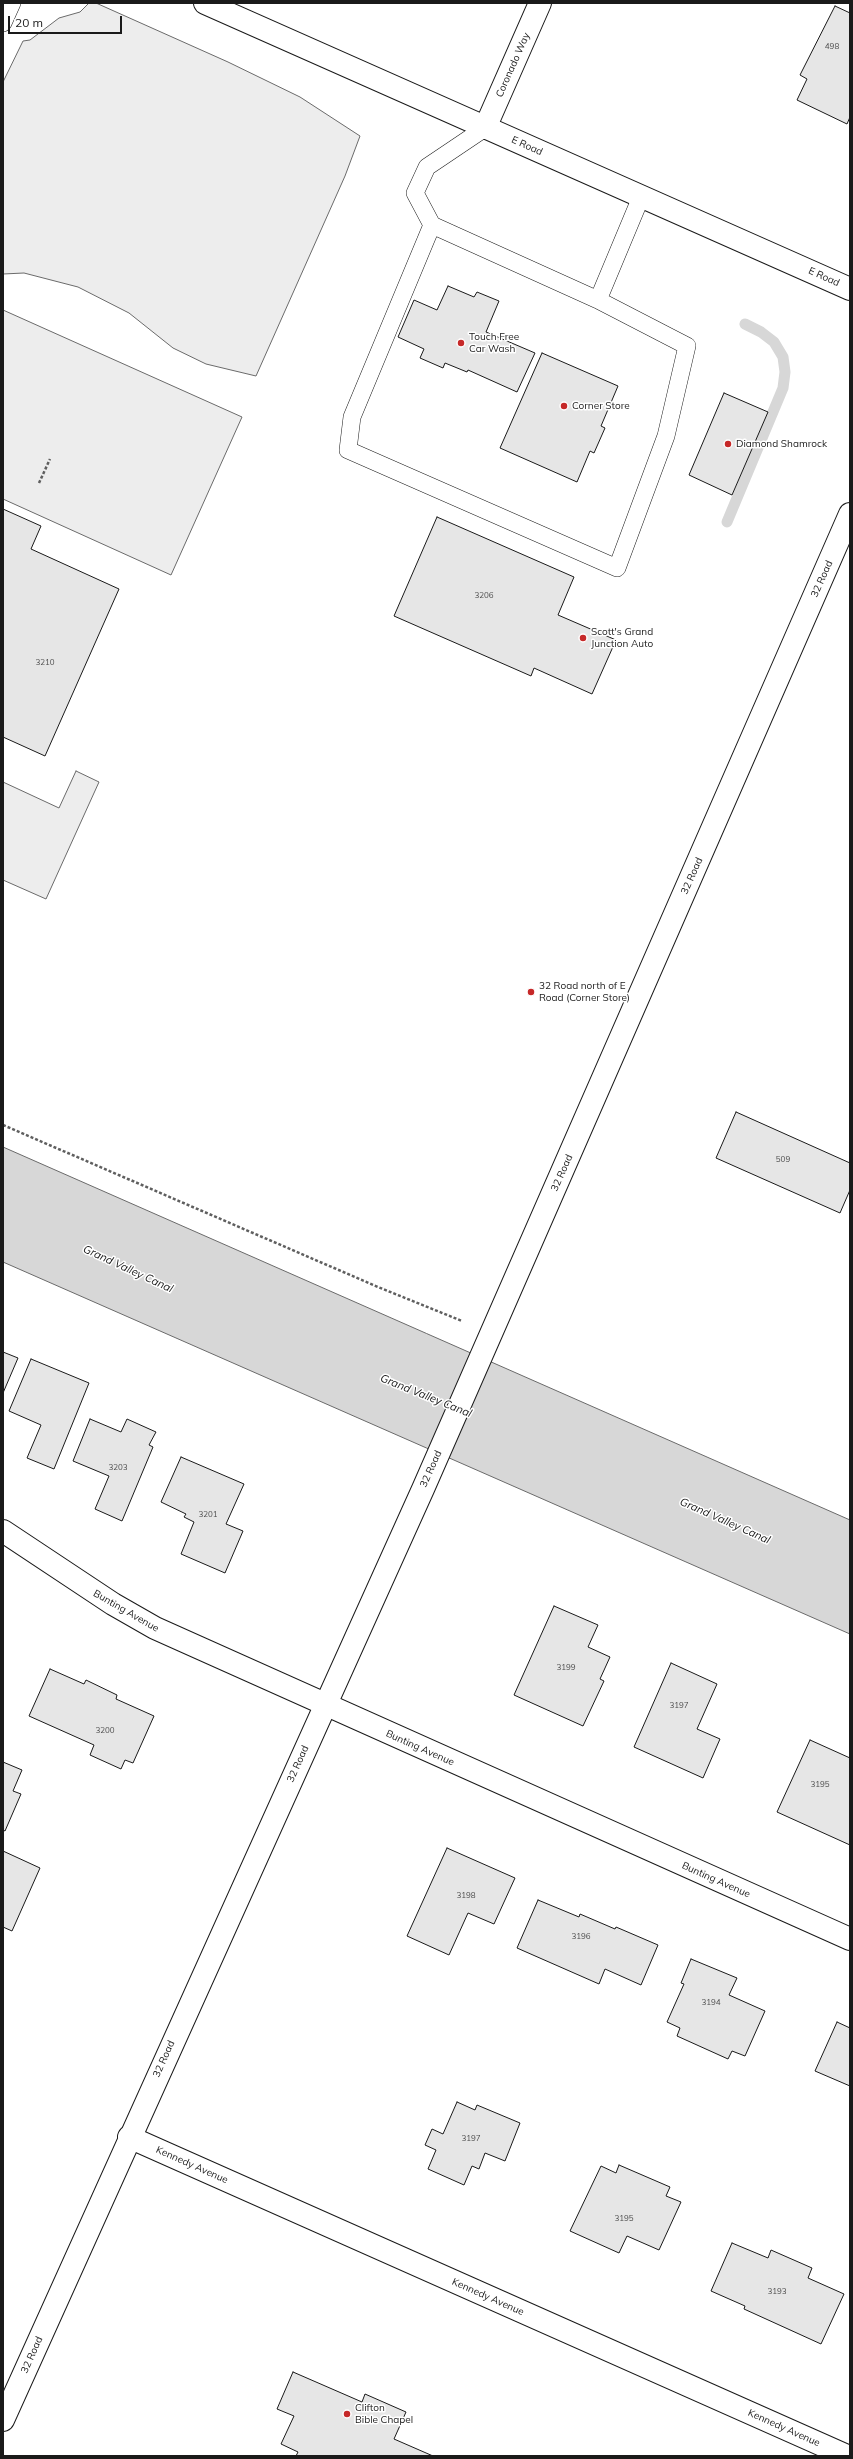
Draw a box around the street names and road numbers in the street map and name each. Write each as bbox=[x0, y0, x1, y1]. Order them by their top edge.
street label: Coronado Way bbox=[493, 31, 533, 99]
street label: E Road bbox=[509, 134, 545, 158]
street label: E Road bbox=[806, 265, 842, 289]
street label: 32 Road bbox=[809, 559, 835, 599]
street label: 32 Road bbox=[679, 856, 705, 896]
street label: 32 Road bbox=[549, 1153, 575, 1193]
street label: 32 Road bbox=[418, 1449, 444, 1489]
street label: Bunting Avenue bbox=[91, 1587, 161, 1635]
street label: Bunting Avenue bbox=[384, 1728, 456, 1768]
street label: 32 Road bbox=[285, 1744, 311, 1784]
street label: Bunting Avenue bbox=[680, 1860, 752, 1900]
street label: 32 Road bbox=[151, 2039, 177, 2079]
street label: Kennedy Avenue bbox=[154, 2144, 230, 2186]
street label: Kennedy Avenue bbox=[450, 2276, 526, 2318]
street label: 32 Road bbox=[19, 2335, 45, 2375]
street label: Kennedy Avenue bbox=[746, 2407, 822, 2449]

